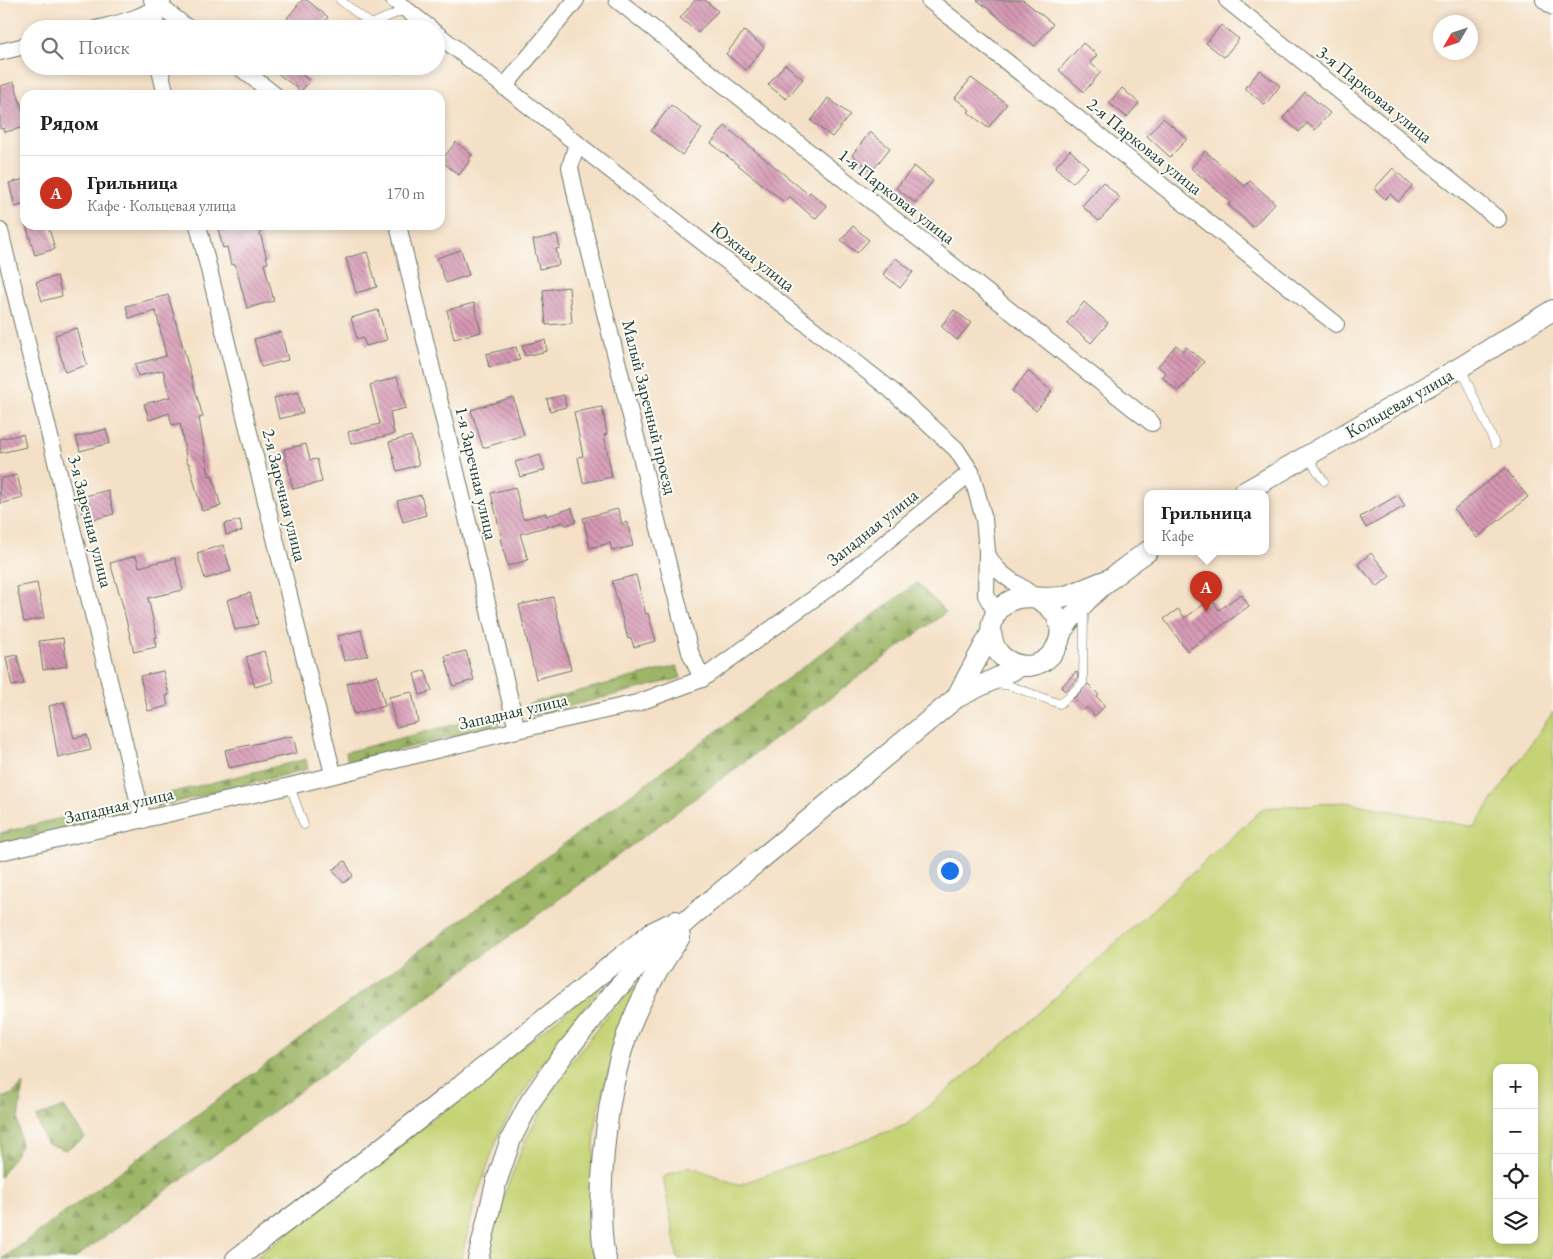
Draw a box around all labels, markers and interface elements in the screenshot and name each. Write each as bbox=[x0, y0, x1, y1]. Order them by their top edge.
north arrow bbox=[1433, 15, 1478, 60]
search box bbox=[20, 20, 445, 75]
icon: search bbox=[38, 34, 66, 62]
text: Поиск bbox=[78, 35, 130, 60]
street label: 3-я Парковая улица bbox=[1312, 40, 1438, 148]
street label: 2-я Парковая улица bbox=[1082, 92, 1208, 200]
text: Рядом bbox=[40, 109, 99, 136]
street label: 1-я Парковая улица bbox=[834, 143, 961, 249]
text: Грильница bbox=[87, 170, 178, 195]
text: A bbox=[50, 183, 62, 204]
text: 170 m bbox=[386, 183, 425, 204]
text: Кафе · Кольцевая улица bbox=[87, 195, 236, 216]
street label: Южная улица bbox=[706, 216, 801, 297]
street label: Малый Заречный проезд bbox=[617, 317, 683, 497]
street label: Кольцевая улица bbox=[1341, 363, 1458, 443]
street label: 1-я Заречная улица bbox=[450, 404, 504, 543]
street label: 2-я Заречная улица bbox=[257, 426, 313, 565]
street label: 3-я Заречная улица bbox=[63, 452, 119, 591]
street label: Западная улица bbox=[822, 483, 923, 571]
popup bbox=[1144, 490, 1269, 555]
text: Грильница bbox=[1161, 500, 1252, 525]
text: Кафе bbox=[1161, 525, 1194, 546]
pin: A bbox=[1190, 571, 1222, 612]
street label: Западная улица bbox=[456, 687, 570, 735]
street label: Западная улица bbox=[62, 781, 176, 829]
your location bbox=[937, 858, 963, 884]
map controls bbox=[1493, 1064, 1538, 1244]
button: + bbox=[1493, 1064, 1538, 1109]
button: − bbox=[1493, 1109, 1538, 1154]
button: locate bbox=[1493, 1154, 1538, 1199]
button: layers bbox=[1493, 1199, 1538, 1244]

